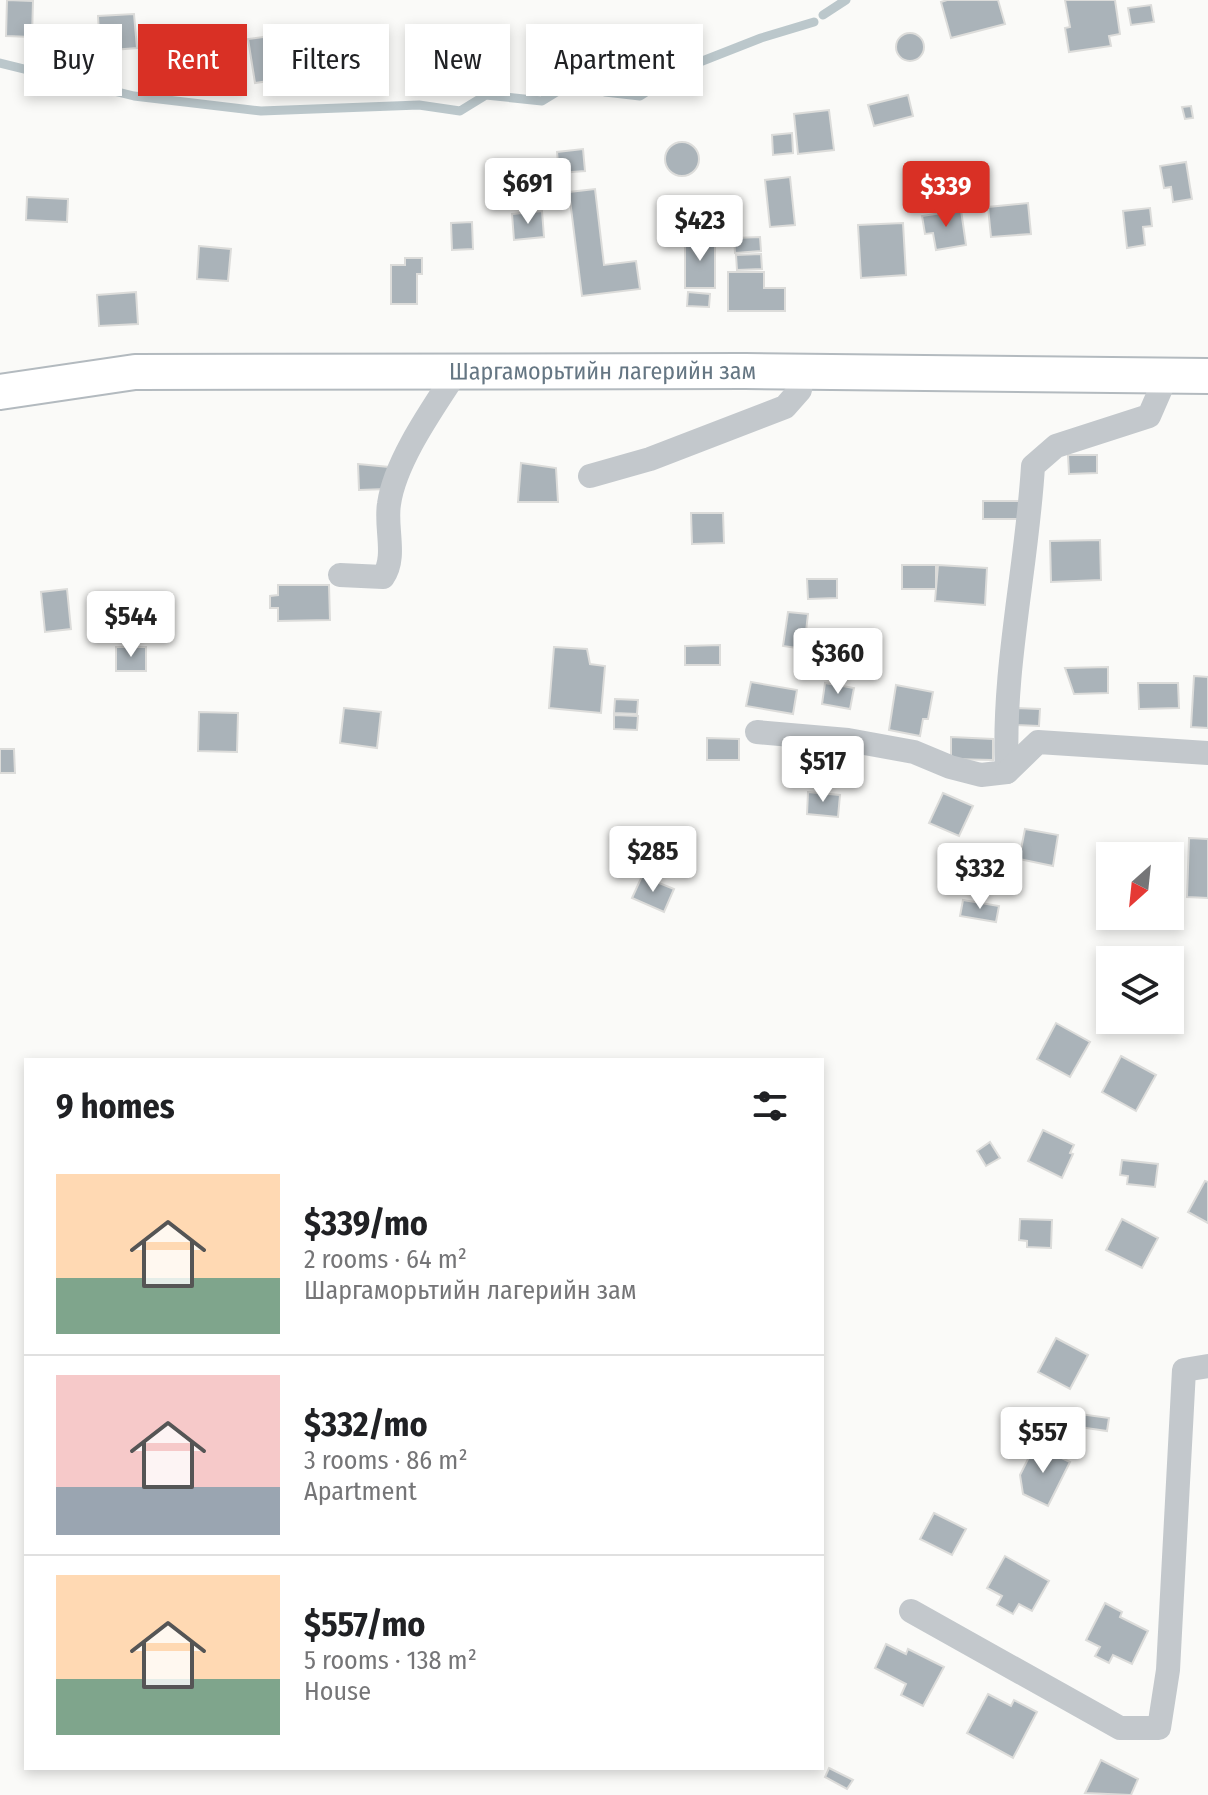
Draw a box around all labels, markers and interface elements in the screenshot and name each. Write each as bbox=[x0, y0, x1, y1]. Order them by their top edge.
chip: Buy bbox=[24, 24, 122, 96]
chip: Rent bbox=[138, 24, 247, 96]
chip: Filters bbox=[263, 24, 389, 96]
chip: New bbox=[405, 24, 510, 96]
chip: Apartment bbox=[526, 24, 703, 96]
pin: $691 bbox=[481, 158, 575, 226]
pin: $339 bbox=[899, 161, 993, 229]
text: $691 bbox=[503, 168, 553, 199]
text: $339 bbox=[921, 171, 971, 202]
pin: $423 bbox=[653, 195, 747, 263]
text: $423 bbox=[675, 205, 725, 236]
street label: Шаргаморьтийн лагерийн зам bbox=[449, 357, 756, 385]
pin: $544 bbox=[84, 591, 178, 659]
text: $544 bbox=[105, 601, 157, 632]
pin: $360 bbox=[791, 628, 885, 696]
text: $360 bbox=[811, 638, 865, 669]
pin: $517 bbox=[776, 736, 870, 804]
text: $517 bbox=[800, 746, 846, 777]
pin: $285 bbox=[606, 826, 700, 894]
text: $285 bbox=[627, 836, 679, 867]
north arrow bbox=[1096, 842, 1184, 930]
map controls bbox=[1096, 842, 1184, 1034]
pin: $332 bbox=[933, 843, 1027, 911]
text: $332 bbox=[955, 853, 1005, 884]
button: layers bbox=[1096, 946, 1184, 1034]
icon: filters bbox=[748, 1084, 792, 1128]
text: 9 homes bbox=[56, 1086, 175, 1127]
text: $339/mo bbox=[304, 1203, 428, 1244]
icon: home bbox=[120, 1206, 216, 1302]
text: 2 rooms · 64 m² bbox=[304, 1244, 467, 1275]
text: Шаргаморьтийн лагерийн зам bbox=[304, 1275, 637, 1306]
text: $332/mo bbox=[304, 1404, 428, 1445]
icon: home bbox=[120, 1407, 216, 1503]
pin: $557 bbox=[996, 1407, 1090, 1475]
text: $557 bbox=[1019, 1417, 1067, 1448]
text: 3 rooms · 86 m² bbox=[304, 1445, 468, 1476]
text: Apartment bbox=[304, 1476, 417, 1507]
text: $557/mo bbox=[304, 1604, 425, 1645]
icon: home bbox=[120, 1607, 216, 1703]
text: 5 rooms · 138 m² bbox=[304, 1645, 477, 1676]
text: House bbox=[304, 1676, 371, 1707]

